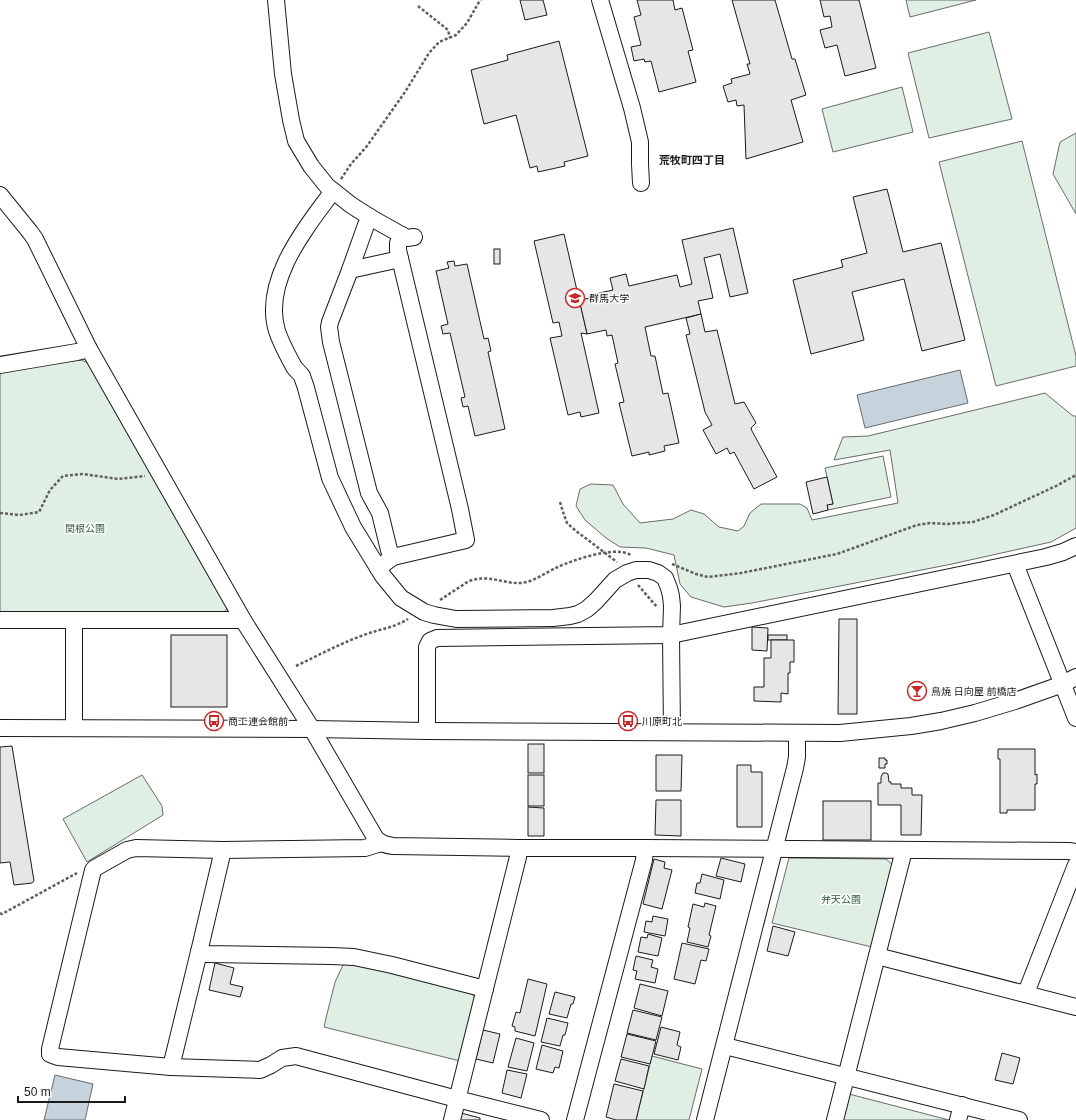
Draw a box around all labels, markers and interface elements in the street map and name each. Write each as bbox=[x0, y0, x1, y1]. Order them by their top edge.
district label: 荒牧町四丁目 bbox=[659, 154, 725, 166]
school or university icon: 群馬大学 bbox=[564, 287, 586, 309]
place label: 群馬大学 bbox=[589, 293, 629, 304]
park label: 関根公園 bbox=[65, 523, 105, 534]
bar icon: 鳥焼 日向屋 前橋店 bbox=[906, 680, 928, 702]
place label: 鳥焼 日向屋 前橋店 bbox=[931, 686, 1017, 697]
bus stop icon: 商工連会館前 bbox=[203, 710, 225, 732]
bus stop icon: 川原町北 bbox=[617, 710, 639, 732]
place label: 商工連会館前 bbox=[228, 716, 288, 727]
place label: 川原町北 bbox=[642, 716, 682, 727]
park label: 弁天公園 bbox=[821, 894, 861, 905]
scale bar bbox=[18, 1078, 125, 1104]
text: 50 m bbox=[24, 1085, 51, 1099]

